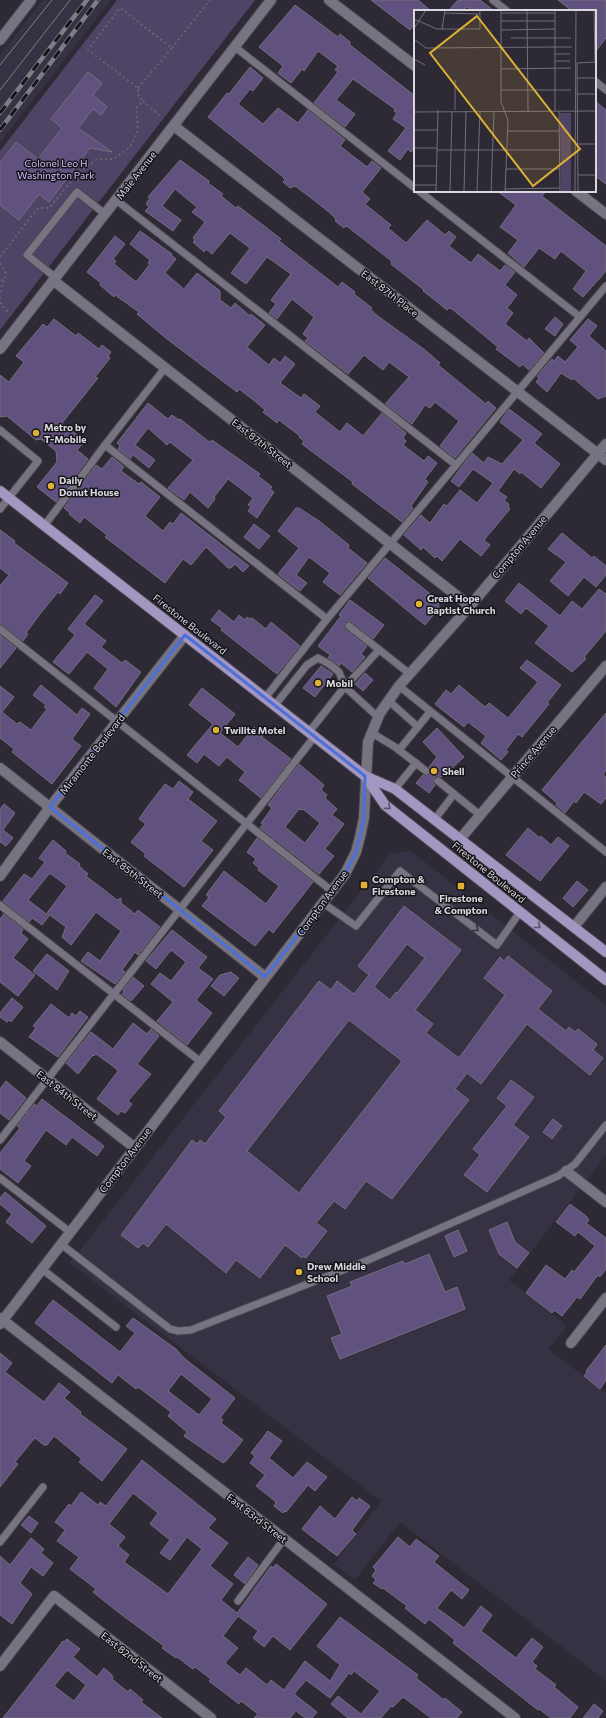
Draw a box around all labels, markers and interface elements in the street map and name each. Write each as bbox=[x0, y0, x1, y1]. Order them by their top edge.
inset map bbox=[414, 10, 596, 192]
street label: Maie Avenue bbox=[113, 149, 159, 201]
park label: Colonel Leo H Washington Park bbox=[17, 157, 95, 181]
street label: East 87th Place bbox=[359, 267, 421, 319]
street label: East 87th Street bbox=[230, 416, 294, 470]
place label: Metro by T-Mobile bbox=[44, 421, 87, 445]
marker: Metro by T-Mobile bbox=[31, 428, 41, 438]
place label: Daily Donut House bbox=[59, 474, 119, 498]
marker: Daily Donut House bbox=[46, 481, 56, 491]
street label: Compton Avenue bbox=[489, 513, 549, 581]
street label: Firestone Boulevard bbox=[151, 591, 229, 657]
place label: Great Hope Baptist Church bbox=[427, 592, 496, 616]
marker: Great Hope Baptist Church bbox=[414, 599, 424, 609]
place label: Mobil bbox=[326, 677, 353, 689]
marker: Mobil bbox=[313, 678, 323, 688]
street label: Miramonte Boulevard bbox=[57, 711, 127, 796]
place label: Twilite Motel bbox=[224, 724, 286, 736]
street label: Prince Avenue bbox=[508, 724, 558, 780]
marker: Twilite Motel bbox=[211, 725, 221, 735]
place label: Shell bbox=[442, 765, 465, 777]
marker: Shell bbox=[429, 766, 439, 776]
one-way arrow bbox=[383, 802, 391, 809]
street label: Firestone Boulevard bbox=[450, 839, 528, 905]
street label: East 85th Street bbox=[100, 846, 166, 900]
street label: Compton Avenue bbox=[294, 868, 350, 938]
place label: Compton & Firestone bbox=[372, 873, 425, 897]
marker: Compton & Firestone bbox=[359, 880, 369, 890]
marker: Firestone & Compton bbox=[456, 881, 466, 891]
place label: Firestone & Compton bbox=[435, 892, 488, 916]
one-way arrow bbox=[533, 922, 540, 929]
one-way arrow bbox=[472, 924, 479, 931]
street label: East 84th Street bbox=[34, 1068, 100, 1122]
street label: Compton Avenue bbox=[97, 1125, 153, 1195]
place label: Drew Middle School bbox=[307, 1260, 366, 1284]
marker: Drew Middle School bbox=[294, 1267, 304, 1277]
street label: East 83rd Street bbox=[224, 1491, 290, 1545]
street label: East 82nd Street bbox=[99, 1629, 165, 1685]

